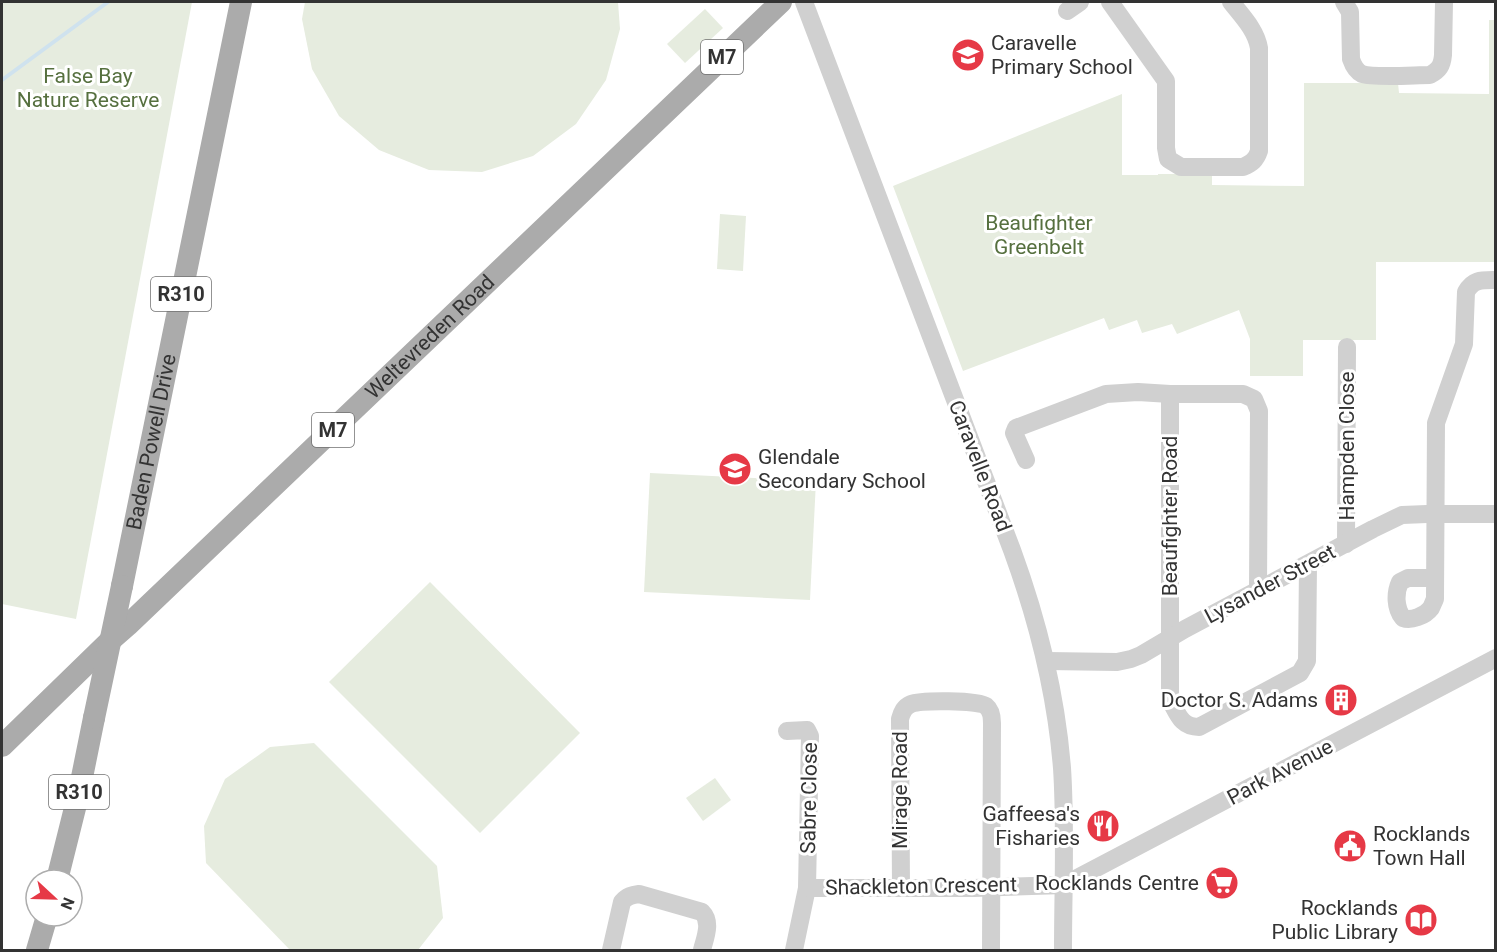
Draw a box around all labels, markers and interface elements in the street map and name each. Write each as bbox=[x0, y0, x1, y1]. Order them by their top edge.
place label: Caravelle Primary School bbox=[991, 31, 1133, 79]
school or university icon: Caravelle Primary School bbox=[950, 37, 986, 73]
road number: M7 bbox=[701, 40, 743, 74]
park label: False Bay Nature Reserve bbox=[17, 64, 159, 112]
park label: Beaufighter Greenbelt bbox=[985, 211, 1093, 259]
street label: Weltevreden Road bbox=[361, 270, 499, 404]
road number: R310 bbox=[151, 277, 211, 311]
street label: Baden Powell Drive bbox=[122, 352, 181, 532]
street label: Hampden Close bbox=[1335, 371, 1359, 521]
street label: Caravelle Road bbox=[944, 397, 1016, 535]
road number: M7 bbox=[312, 413, 354, 447]
street label: Beaufighter Road bbox=[1158, 436, 1182, 596]
place label: Glendale Secondary School bbox=[758, 445, 926, 493]
school or university icon: Glendale Secondary School bbox=[717, 451, 753, 487]
street label: Lysander Street bbox=[1201, 539, 1340, 629]
building icon: Doctor S. Adams bbox=[1323, 682, 1359, 718]
place label: Doctor S. Adams bbox=[1161, 688, 1318, 712]
street label: Mirage Road bbox=[888, 731, 912, 849]
street label: Park Avenue bbox=[1223, 734, 1337, 810]
street label: Sabre Close bbox=[796, 742, 822, 854]
road number: R310 bbox=[49, 775, 109, 809]
place label: Gaffeesa's Fisharies bbox=[982, 802, 1080, 850]
restaurant icon: Gaffeesa's Fisharies bbox=[1085, 808, 1121, 844]
place label: Rocklands Town Hall bbox=[1373, 822, 1470, 870]
public building icon: Rocklands Town Hall bbox=[1332, 828, 1368, 864]
supermarket icon: Rocklands Centre bbox=[1204, 865, 1240, 901]
north arrow bbox=[24, 868, 84, 928]
place label: Rocklands Centre bbox=[1035, 871, 1199, 895]
street label: Shackleton Crescent bbox=[825, 872, 1017, 900]
text: N bbox=[57, 895, 78, 912]
place label: Rocklands Public Library bbox=[1271, 896, 1398, 944]
library icon: Rocklands Public Library bbox=[1403, 902, 1439, 938]

